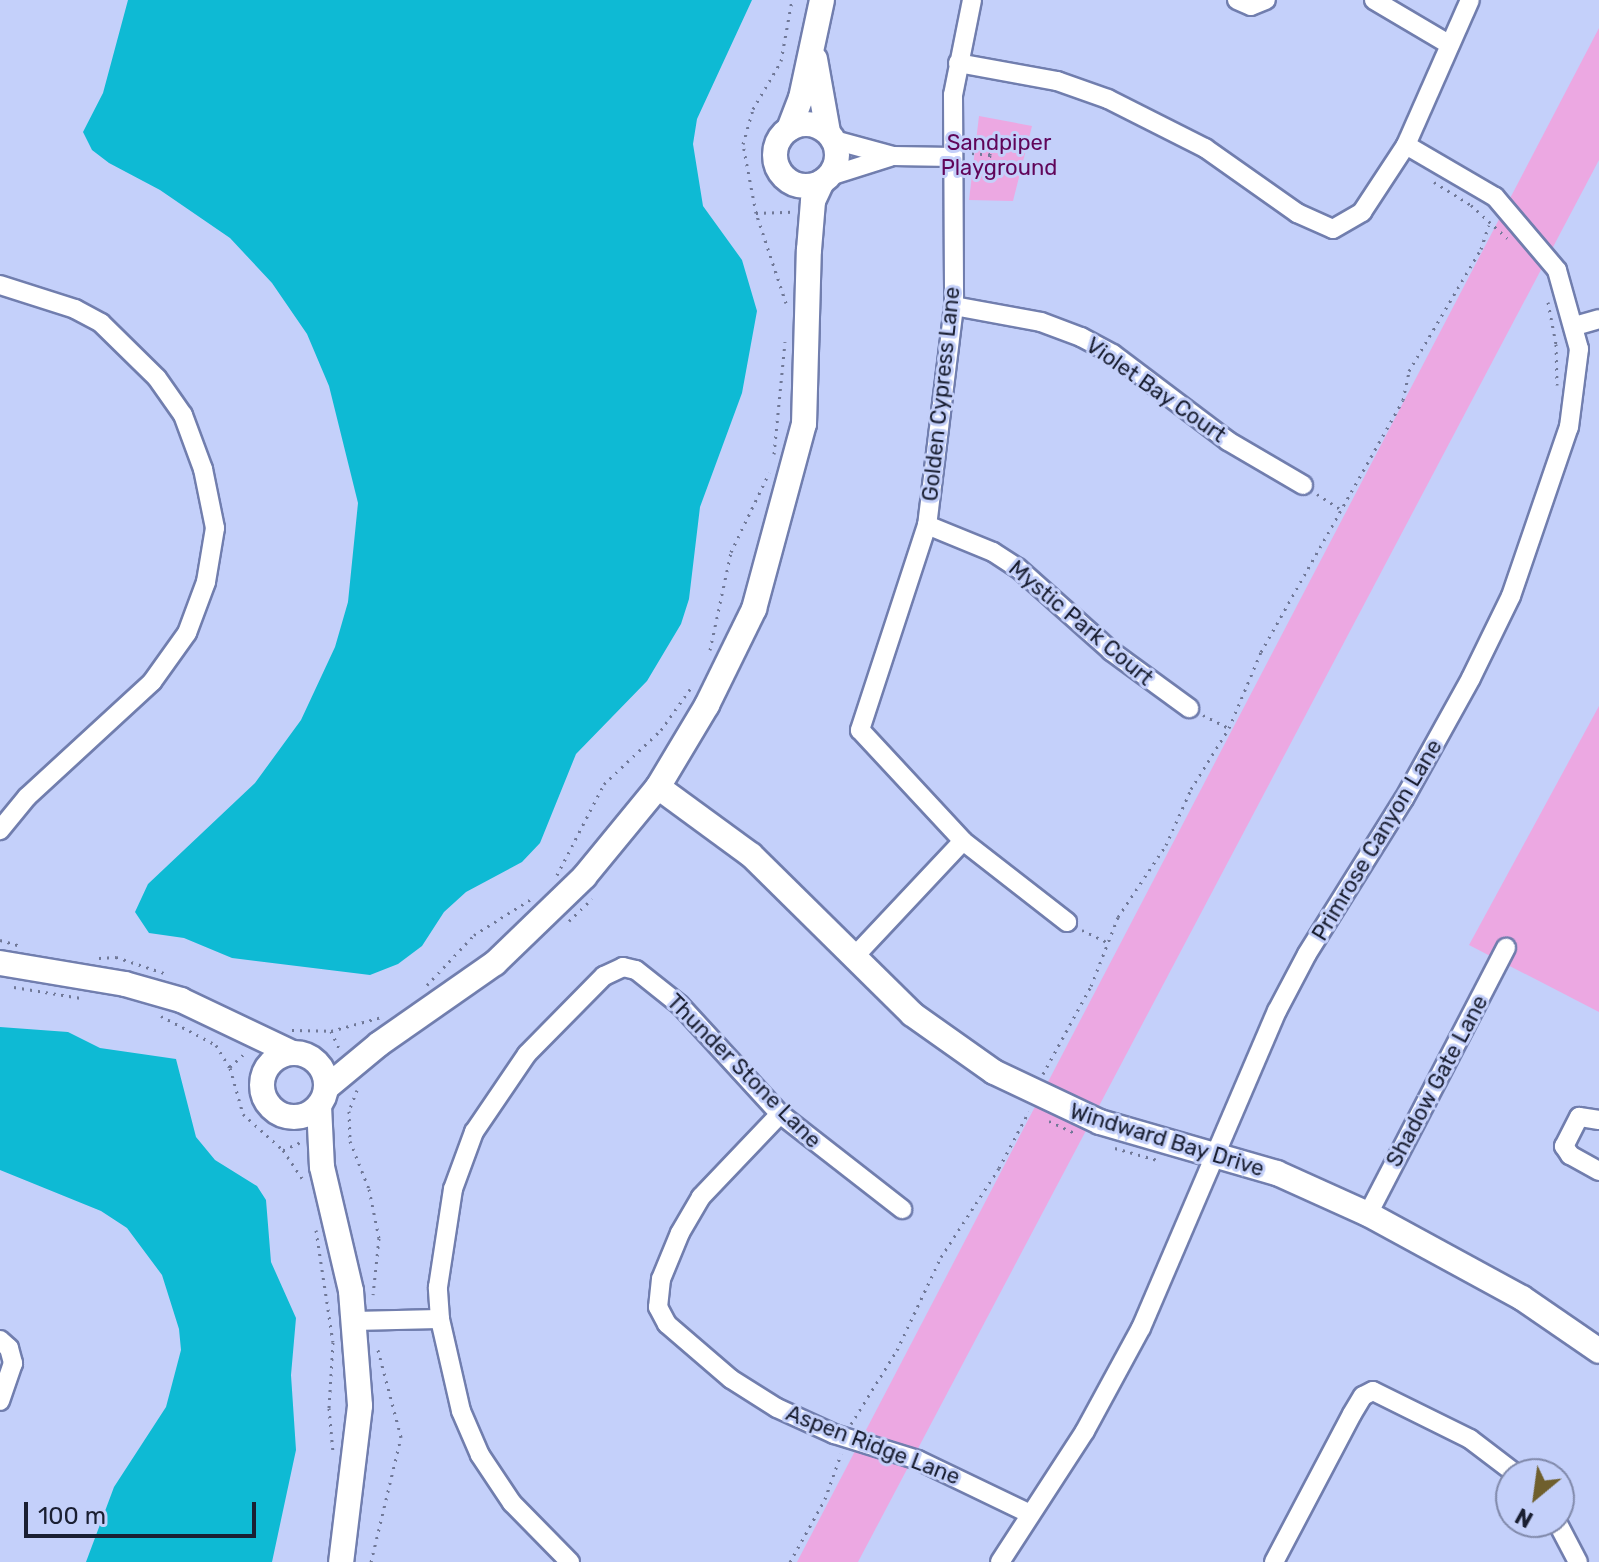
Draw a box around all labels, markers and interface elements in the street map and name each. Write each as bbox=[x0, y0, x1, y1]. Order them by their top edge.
park label: Sandpiper Playground bbox=[941, 129, 1057, 180]
street label: Golden Cypress Lane bbox=[917, 285, 965, 503]
street label: Violet Bay Court bbox=[1081, 332, 1231, 448]
street label: Mystic Park Court bbox=[1003, 555, 1159, 691]
street label: Primrose Canyon Lane bbox=[1306, 735, 1448, 945]
street label: Thunder Stone Lane bbox=[661, 988, 827, 1154]
street label: Shadow Gate Lane bbox=[1380, 990, 1494, 1172]
street label: Windward Bay Drive bbox=[1066, 1098, 1268, 1182]
street label: Aspen Ridge Lane bbox=[782, 1400, 964, 1490]
north arrow bbox=[1495, 1458, 1575, 1538]
scale bar bbox=[28, 1486, 260, 1536]
text: 100 m bbox=[38, 1502, 106, 1530]
text: N bbox=[1511, 1502, 1538, 1533]

